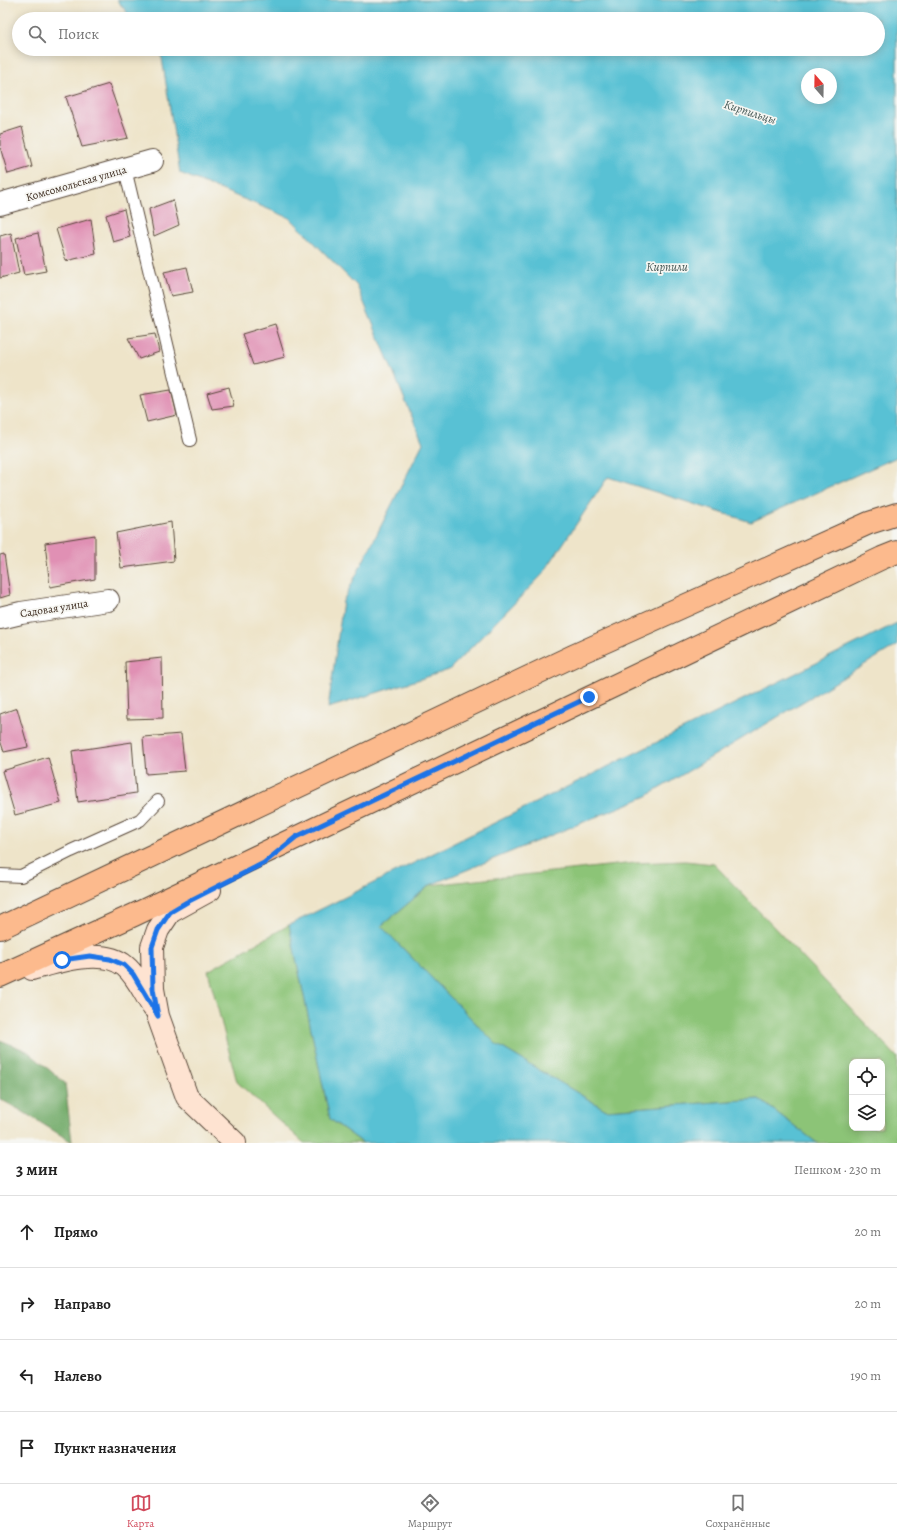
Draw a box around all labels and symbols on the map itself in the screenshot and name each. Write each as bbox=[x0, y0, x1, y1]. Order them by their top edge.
north arrow bbox=[801, 68, 837, 104]
water label: Кирпильцы bbox=[722, 96, 778, 128]
street label: Комсомольская улица bbox=[24, 162, 129, 205]
water label: Кирпили bbox=[646, 259, 688, 275]
street label: Садовая улица bbox=[19, 596, 90, 621]
route end bbox=[580, 688, 598, 706]
route start bbox=[53, 951, 71, 969]

